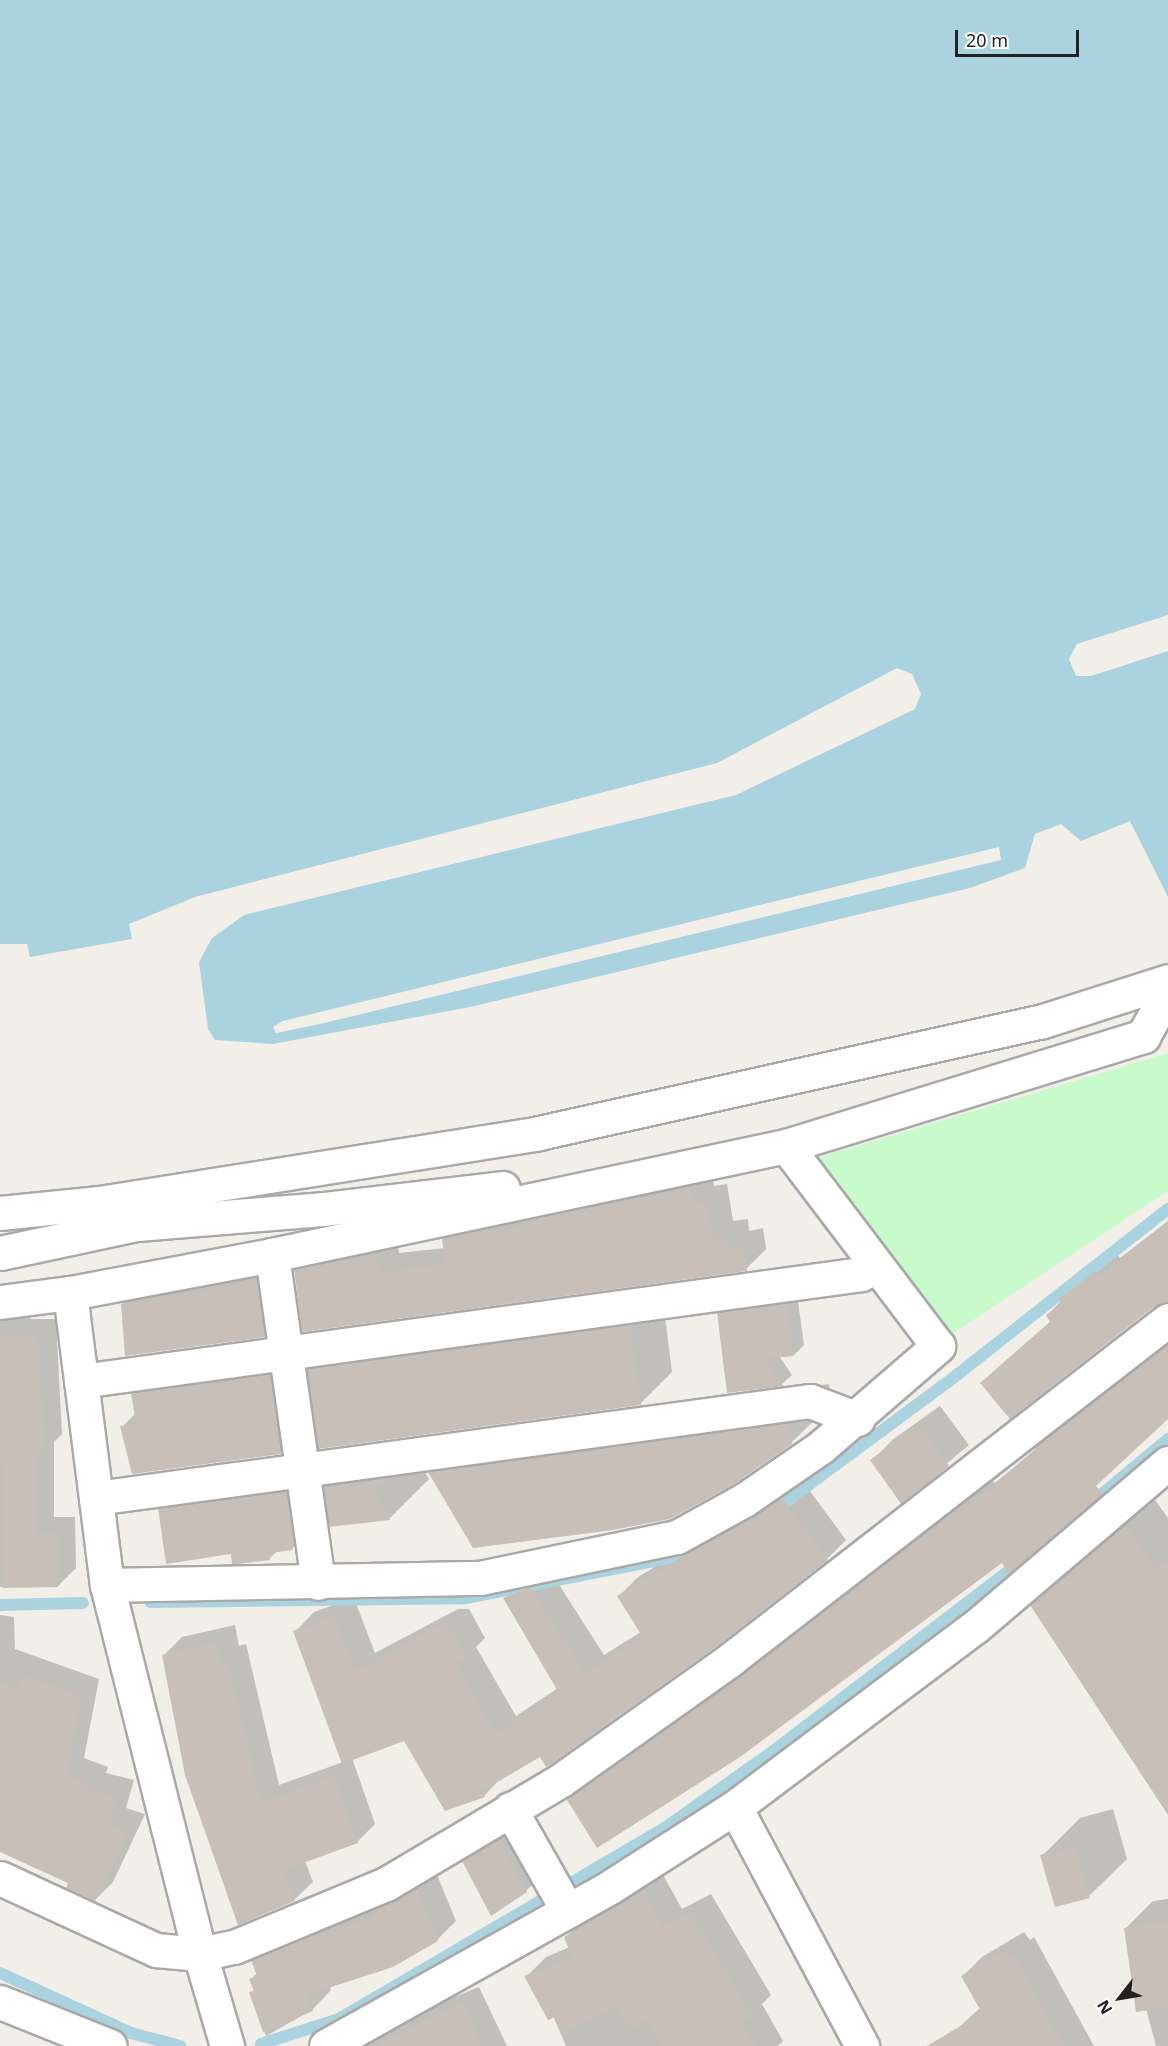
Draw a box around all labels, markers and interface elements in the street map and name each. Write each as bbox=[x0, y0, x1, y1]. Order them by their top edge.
scale bar bbox=[958, 18, 1082, 56]
text: 20 m bbox=[966, 28, 1008, 52]
north arrow bbox=[1090, 1968, 1150, 2028]
text: N bbox=[1092, 1996, 1117, 2019]

